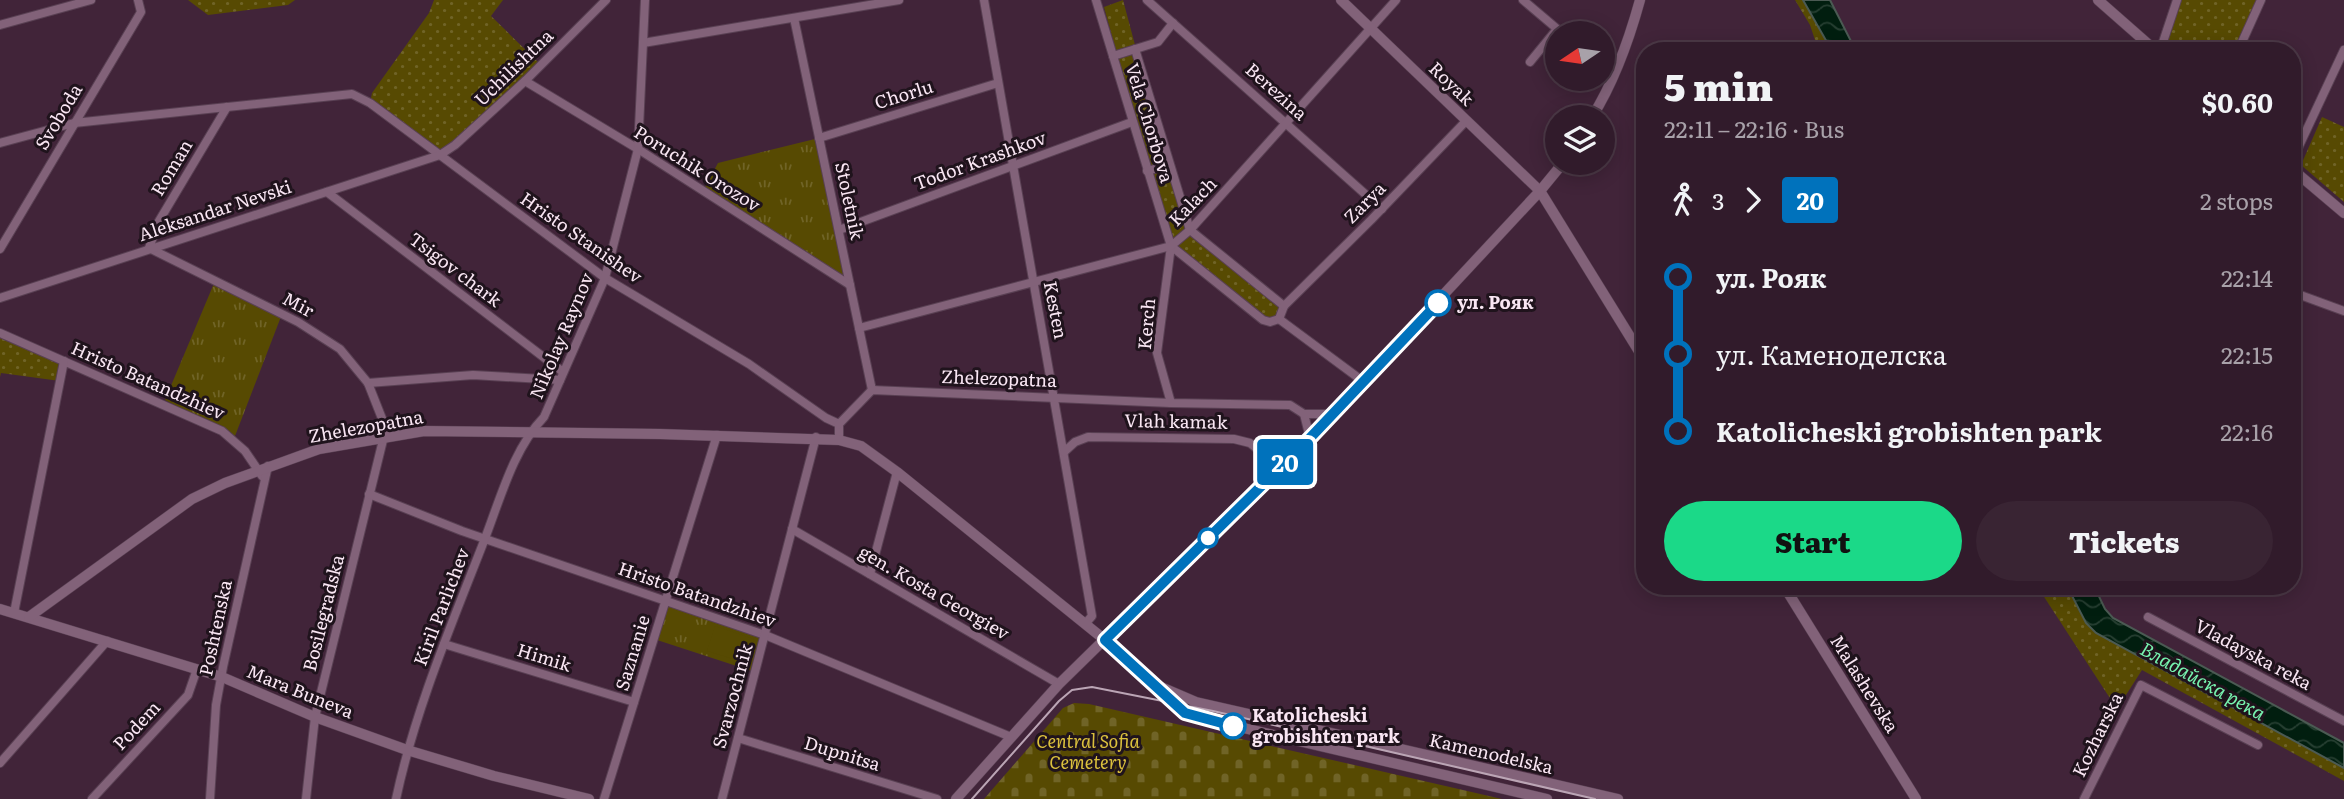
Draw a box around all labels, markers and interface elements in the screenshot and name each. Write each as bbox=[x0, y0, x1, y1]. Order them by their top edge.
north arrow bbox=[1545, 21, 1615, 91]
map controls bbox=[1545, 21, 1615, 175]
street label: Uchilishtna bbox=[467, 22, 559, 112]
street label: Royak bbox=[1423, 55, 1481, 112]
street label: Berezina bbox=[1240, 56, 1314, 126]
text: 5 min bbox=[1664, 56, 1773, 113]
street label: Vela Chorbova bbox=[1119, 59, 1182, 186]
street label: Chorlu bbox=[871, 72, 936, 115]
street label: Svoboda bbox=[27, 78, 88, 154]
text: $0.60 bbox=[2202, 82, 2273, 121]
button: layers bbox=[1545, 105, 1615, 175]
text: 22:11 – 22:16 · Bus bbox=[1664, 111, 1844, 145]
street label: Poruchik Orozov bbox=[629, 118, 767, 218]
street label: Todor Krashkov bbox=[909, 123, 1050, 196]
street label: Roman bbox=[143, 134, 198, 201]
street label: Stoletnik bbox=[829, 159, 872, 243]
street label: Kalach bbox=[1162, 170, 1222, 232]
street label: Aleksandar Nevski bbox=[134, 172, 295, 247]
street label: Zarya bbox=[1337, 175, 1391, 229]
icon: walk bbox=[1664, 181, 1702, 219]
icon: forward bbox=[1734, 181, 1772, 219]
text: 20 bbox=[1796, 182, 1824, 217]
text: 3 bbox=[1712, 183, 1724, 217]
text: 2 stops bbox=[2200, 183, 2273, 217]
street label: Hristo Stanishev bbox=[515, 185, 649, 289]
street label: Tsigov chark bbox=[404, 225, 509, 313]
text: ул. Рояк bbox=[1716, 257, 1827, 296]
text: 22:14 bbox=[2221, 260, 2273, 294]
street label: Nikolay Raynov bbox=[522, 268, 600, 403]
street label: Kesten bbox=[1038, 278, 1075, 341]
street label: Mir bbox=[278, 284, 320, 323]
place label: ул. Рояк bbox=[1457, 288, 1534, 315]
marker: ул. Рояк bbox=[1425, 290, 1451, 316]
street label: Kerch bbox=[1130, 297, 1161, 351]
street label: Hristo Batandzhiev bbox=[67, 334, 230, 426]
text: ул. Каменоделска bbox=[1716, 334, 1947, 373]
text: 22:15 bbox=[2221, 337, 2273, 371]
street label: Zhelezopatna bbox=[941, 362, 1058, 393]
street label: Zhelezopatna bbox=[306, 402, 425, 449]
street label: Vlah kamak bbox=[1124, 406, 1229, 435]
text: Katolicheski grobishten park bbox=[1716, 411, 2102, 450]
text: 22:16 bbox=[2220, 414, 2273, 448]
line badge: 20 bbox=[1254, 439, 1316, 485]
text: 20 bbox=[1271, 444, 1299, 479]
button: Start bbox=[1664, 501, 1962, 581]
button: Tickets bbox=[1976, 501, 2273, 581]
unlabelled marker bbox=[1198, 528, 1218, 548]
street label: gen. Kosta Georgiev bbox=[855, 538, 1015, 646]
street label: Kiril Parlichev bbox=[406, 543, 476, 669]
street label: Bosilegradska bbox=[295, 551, 350, 674]
street label: Hristo Batandzhiev bbox=[615, 554, 781, 633]
street label: Poshtenska bbox=[191, 577, 238, 678]
street label: Saznanie bbox=[607, 611, 656, 694]
street label: Vladayska reka bbox=[2190, 611, 2317, 696]
street label: Malashevska bbox=[1824, 629, 1906, 738]
water label: Владайска река bbox=[2136, 634, 2271, 726]
street label: Himik bbox=[514, 636, 576, 678]
street label: Svarzochnik bbox=[705, 639, 759, 751]
street label: Mara Buneva bbox=[243, 657, 358, 724]
street label: Kozharska bbox=[2065, 687, 2129, 781]
street label: Podem bbox=[106, 694, 166, 756]
place label: Katolicheski grobishten park bbox=[1252, 701, 1401, 749]
marker: Katolicheski grobishten park bbox=[1220, 713, 1246, 739]
street label: Kamenodelska bbox=[1427, 725, 1556, 780]
park label: Central Sofia Cemetery bbox=[1036, 727, 1140, 775]
street label: Dupnitsa bbox=[801, 728, 884, 777]

